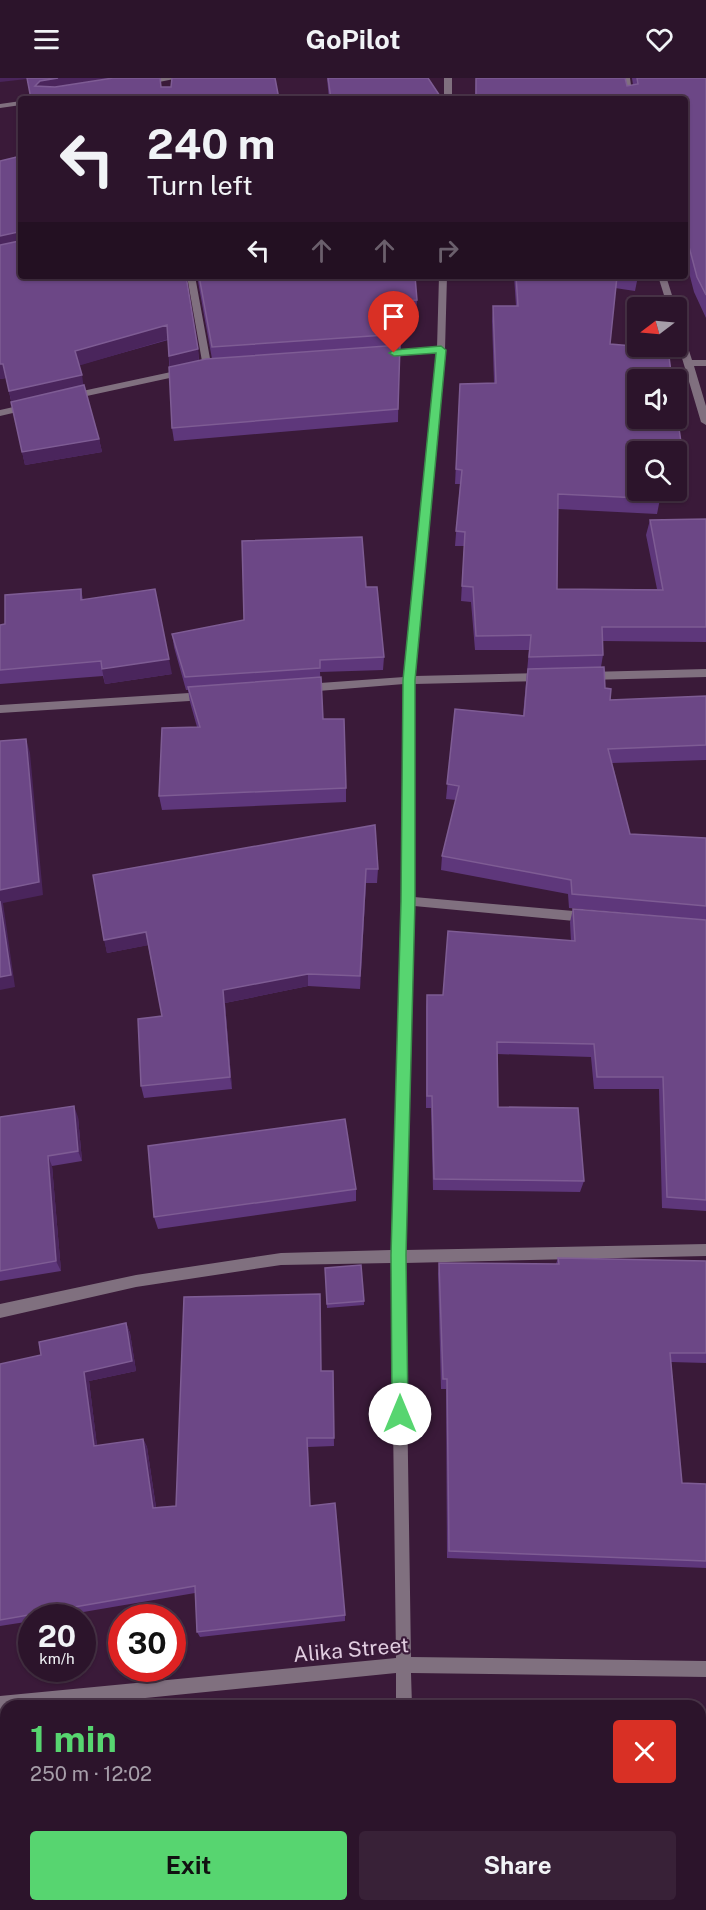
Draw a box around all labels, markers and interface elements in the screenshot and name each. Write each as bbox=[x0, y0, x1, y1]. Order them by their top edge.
icon: menu bbox=[30, 23, 63, 56]
text: GoPilot bbox=[306, 23, 400, 55]
icon: heart bbox=[643, 23, 676, 56]
text: 240 m bbox=[147, 119, 275, 168]
icon: left bbox=[48, 120, 126, 198]
text: Turn left bbox=[147, 169, 253, 201]
icon: left bbox=[242, 234, 275, 267]
icon: ahead bbox=[305, 234, 338, 267]
icon: ahead bbox=[368, 234, 401, 267]
icon: right bbox=[431, 234, 464, 267]
pin bbox=[368, 291, 419, 353]
north arrow bbox=[627, 297, 687, 357]
map controls bbox=[627, 297, 687, 501]
icon: arrive bbox=[377, 300, 410, 333]
button: sound bbox=[627, 369, 687, 429]
button: search bbox=[627, 441, 687, 501]
position arrow bbox=[368, 1382, 432, 1446]
speed limit sign: 30 bbox=[108, 1604, 186, 1682]
text: 20 bbox=[38, 1618, 76, 1654]
street label: Alika Street bbox=[292, 1632, 410, 1667]
text: km/h bbox=[39, 1650, 75, 1667]
text: 1 min bbox=[30, 1718, 117, 1760]
button: close bbox=[613, 1720, 676, 1783]
text: 250 m · 12:02 bbox=[30, 1762, 152, 1786]
button: Exit bbox=[30, 1831, 347, 1900]
button: Share bbox=[359, 1831, 676, 1900]

